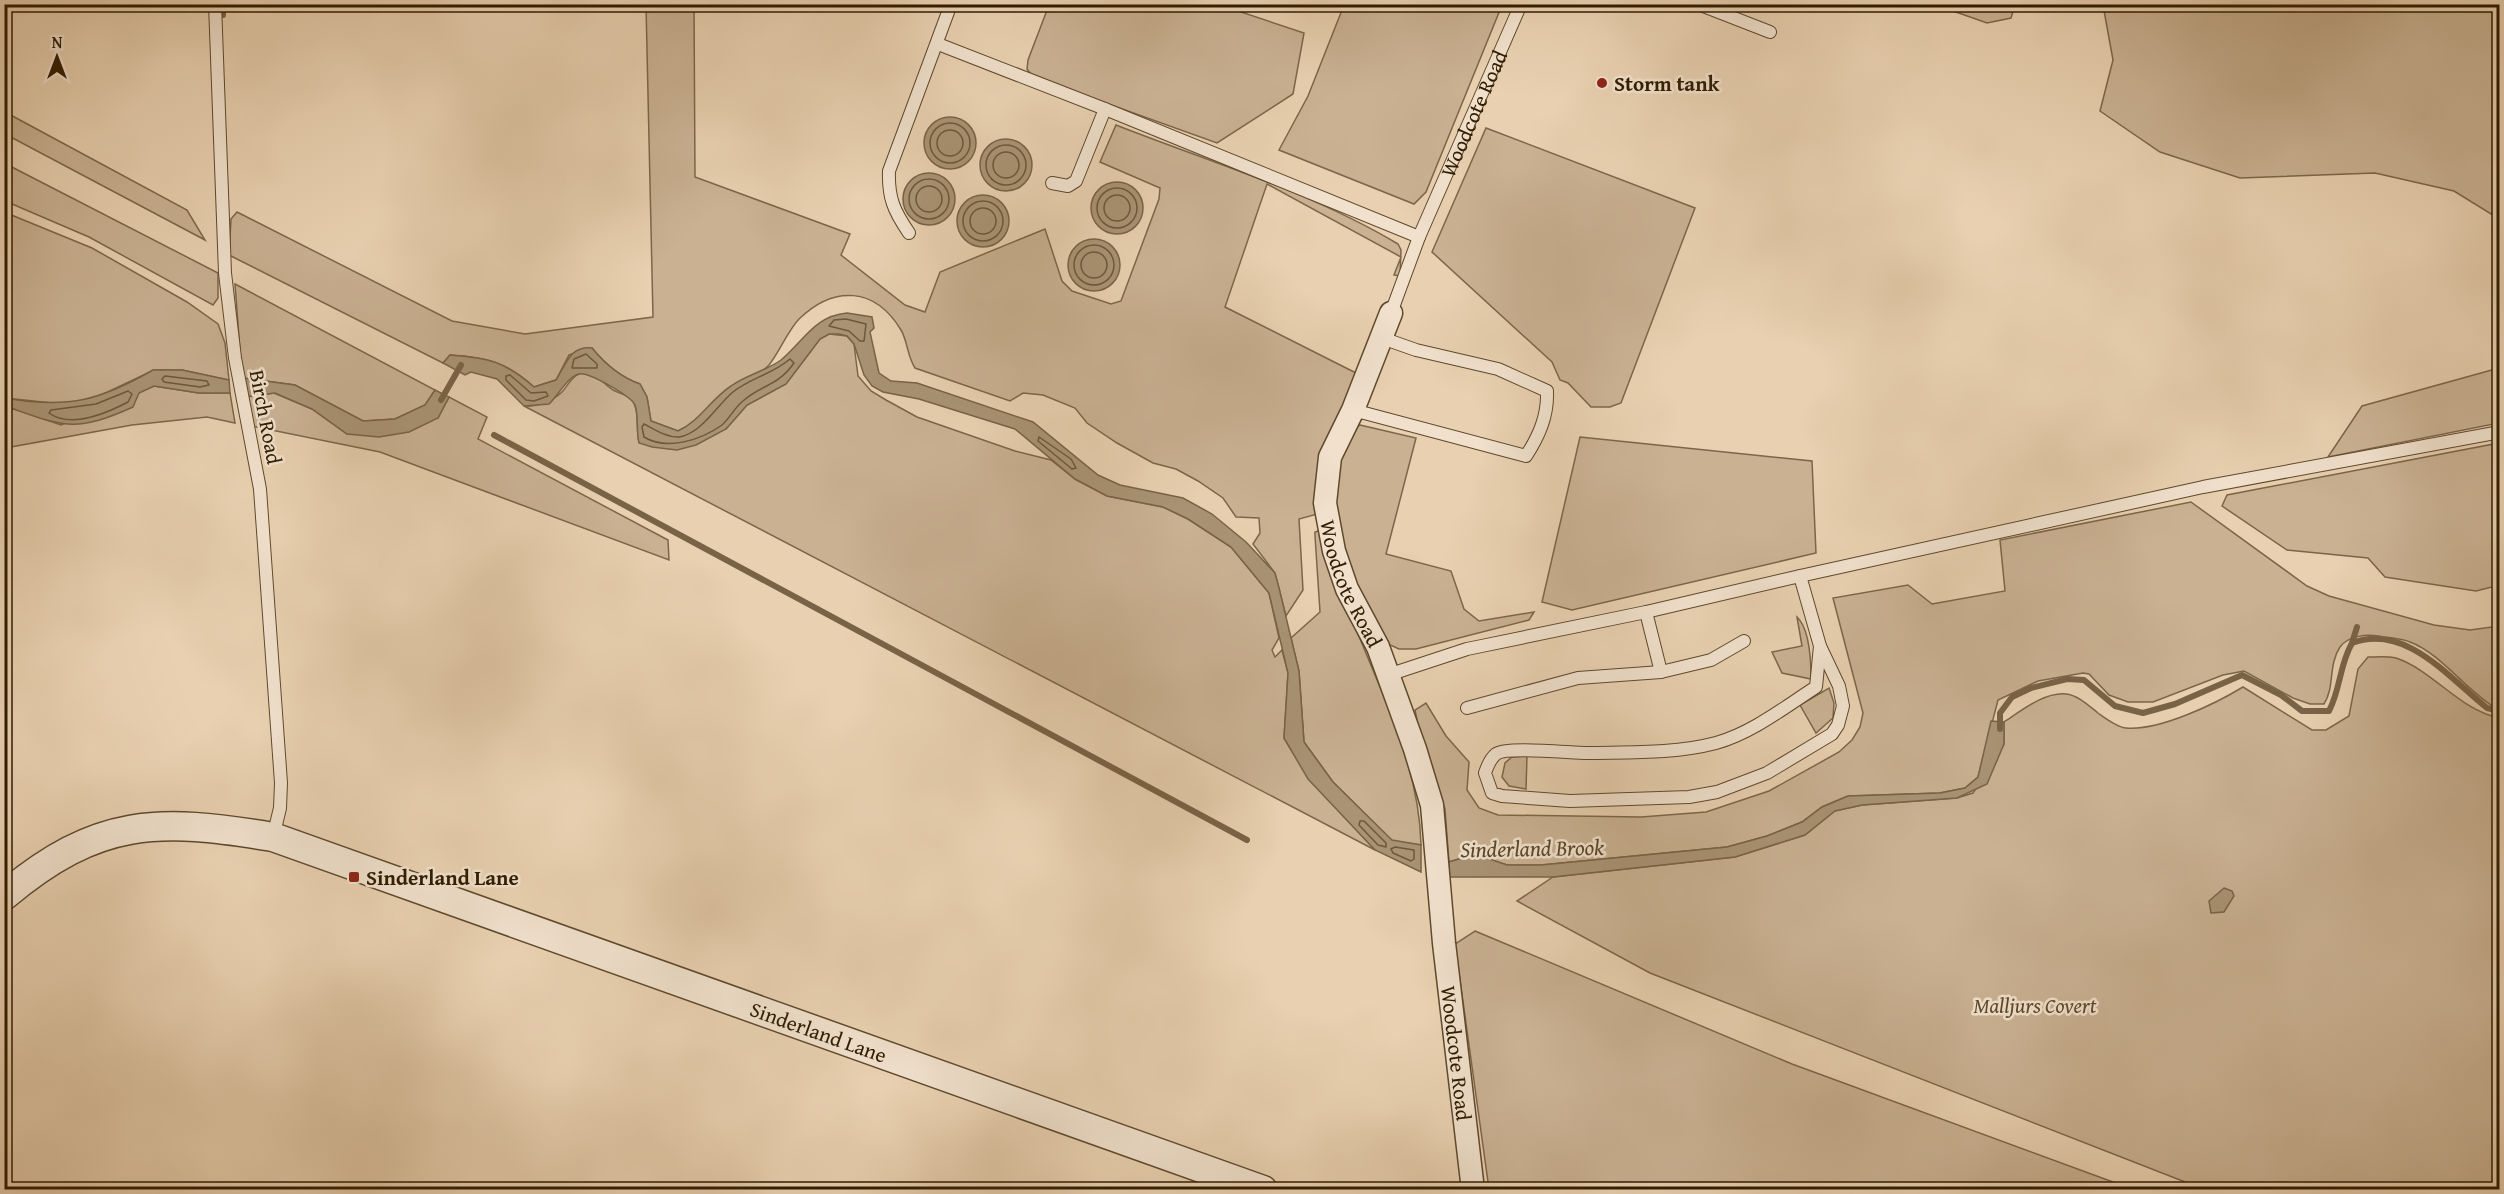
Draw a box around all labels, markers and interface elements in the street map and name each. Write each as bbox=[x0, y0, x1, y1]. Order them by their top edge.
north arrow bbox=[27, 27, 87, 87]
text: N bbox=[52, 30, 63, 54]
street label: Woodcote Road bbox=[1432, 44, 1515, 182]
place label: Storm tank bbox=[1614, 68, 1721, 99]
marker: Storm tank bbox=[1595, 76, 1609, 90]
street label: Birch Road bbox=[242, 367, 290, 468]
street label: Woodcote Road bbox=[1313, 517, 1391, 653]
water label: Sinderland Brook bbox=[1460, 831, 1605, 865]
place label: Sinderland Lane bbox=[366, 862, 519, 893]
marker: Sinderland Lane bbox=[347, 870, 361, 884]
street label: Woodcote Road bbox=[1434, 984, 1480, 1123]
park label: Malljurs Covert bbox=[1974, 990, 2097, 1021]
street label: Sinderland Lane bbox=[746, 993, 891, 1070]

